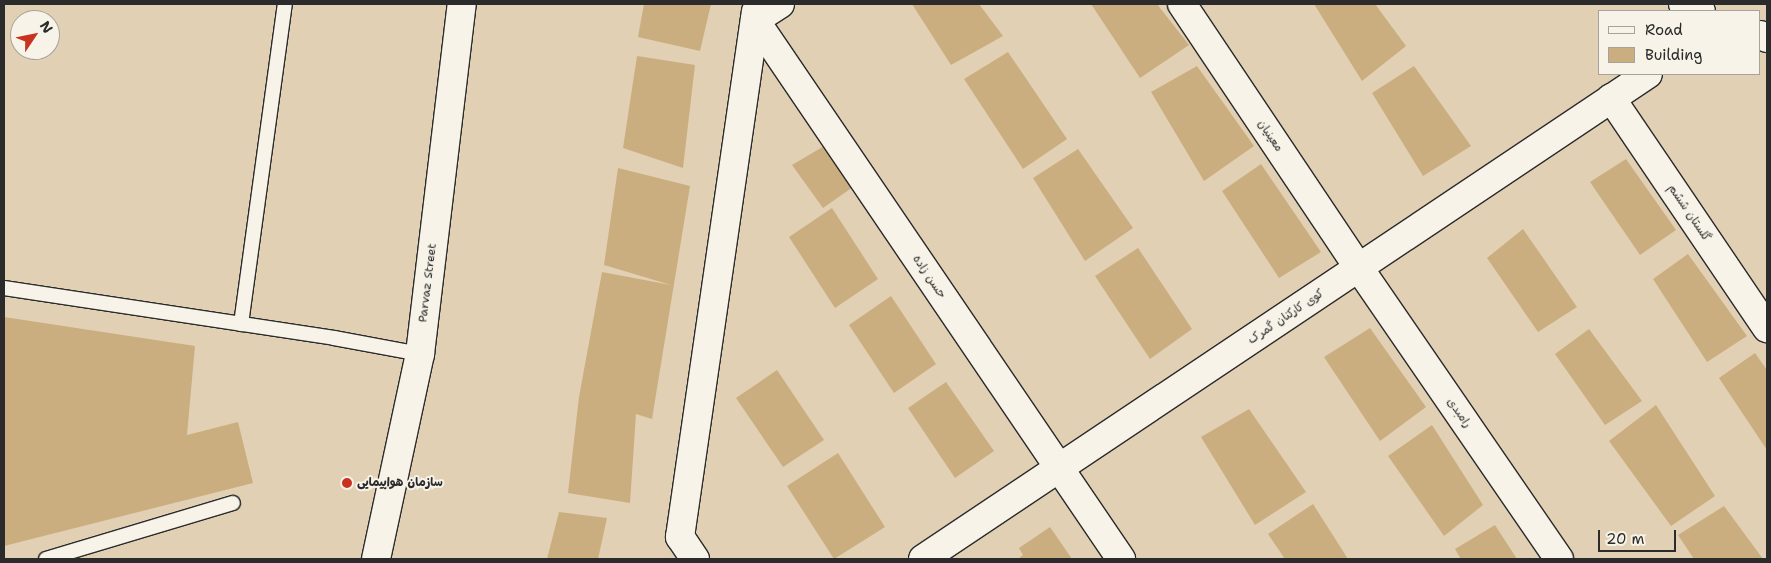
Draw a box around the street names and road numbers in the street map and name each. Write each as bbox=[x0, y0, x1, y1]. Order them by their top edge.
street label: معینیان bbox=[1254, 117, 1286, 155]
street label: گلستان ششم bbox=[1665, 182, 1713, 244]
street label: Parvaz Street bbox=[416, 243, 440, 323]
street label: حسن زاده bbox=[909, 252, 949, 302]
street label: کوی کارکنان گمرک bbox=[1245, 286, 1327, 348]
street label: رامبدی bbox=[1444, 395, 1474, 431]

